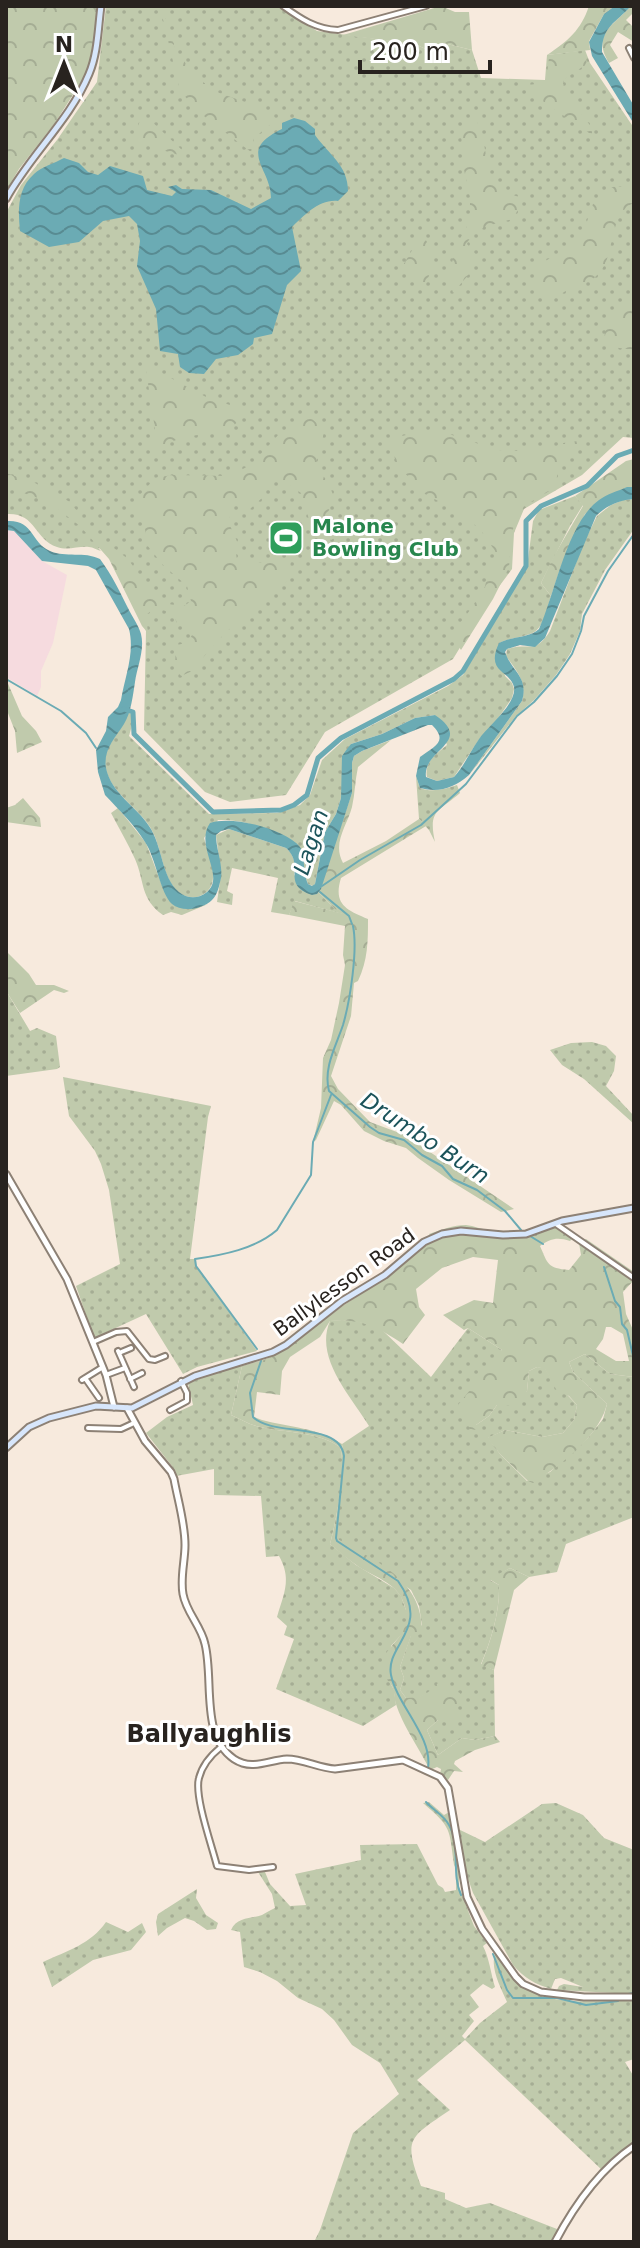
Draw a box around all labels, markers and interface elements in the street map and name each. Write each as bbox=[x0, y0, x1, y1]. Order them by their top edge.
north arrow bbox=[24, 24, 104, 104]
scale bar bbox=[360, 24, 490, 74]
text: N bbox=[55, 32, 73, 57]
text: 200 m bbox=[372, 38, 449, 66]
place label: Malone Bowling Club bbox=[312, 514, 459, 561]
sports icon: Malone Bowling Club bbox=[267, 519, 305, 557]
water label: Lagan bbox=[289, 806, 333, 878]
water label: Drumbo Burn bbox=[356, 1087, 494, 1189]
street label: Ballylesson Road bbox=[269, 1223, 419, 1341]
district label: Ballyaughlis bbox=[127, 1720, 291, 1748]

